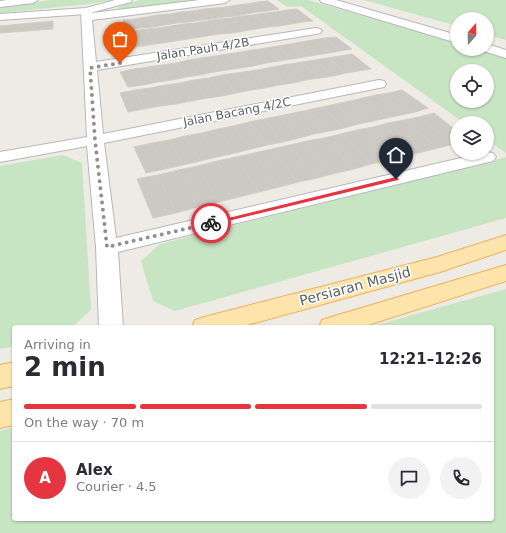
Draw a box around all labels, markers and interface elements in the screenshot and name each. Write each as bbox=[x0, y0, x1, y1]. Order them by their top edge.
north arrow bbox=[450, 12, 494, 56]
map controls bbox=[450, 12, 494, 160]
pin bbox=[103, 22, 137, 63]
icon: bag bbox=[109, 28, 131, 50]
street label: Jalan Pauh 4/2B bbox=[155, 35, 250, 63]
button: locate bbox=[450, 64, 494, 108]
street label: Jalan Bacang 4/2C bbox=[181, 95, 292, 129]
button: layers bbox=[450, 116, 494, 160]
pin bbox=[379, 138, 413, 179]
icon: home bbox=[385, 144, 407, 166]
courier bbox=[191, 203, 231, 243]
icon: bike bbox=[200, 212, 222, 234]
street label: Persiaran Masjid bbox=[298, 263, 412, 309]
text: Arriving in bbox=[24, 337, 91, 352]
text: 12:21–12:26 bbox=[379, 350, 482, 368]
text: 2 min bbox=[24, 352, 106, 382]
text: On the way · 70 m bbox=[24, 415, 144, 430]
button: chat bbox=[388, 457, 430, 499]
button: phone bbox=[440, 457, 482, 499]
text: Alex bbox=[76, 461, 113, 479]
text: A bbox=[39, 469, 51, 487]
text: Courier · 4.5 bbox=[76, 479, 157, 494]

